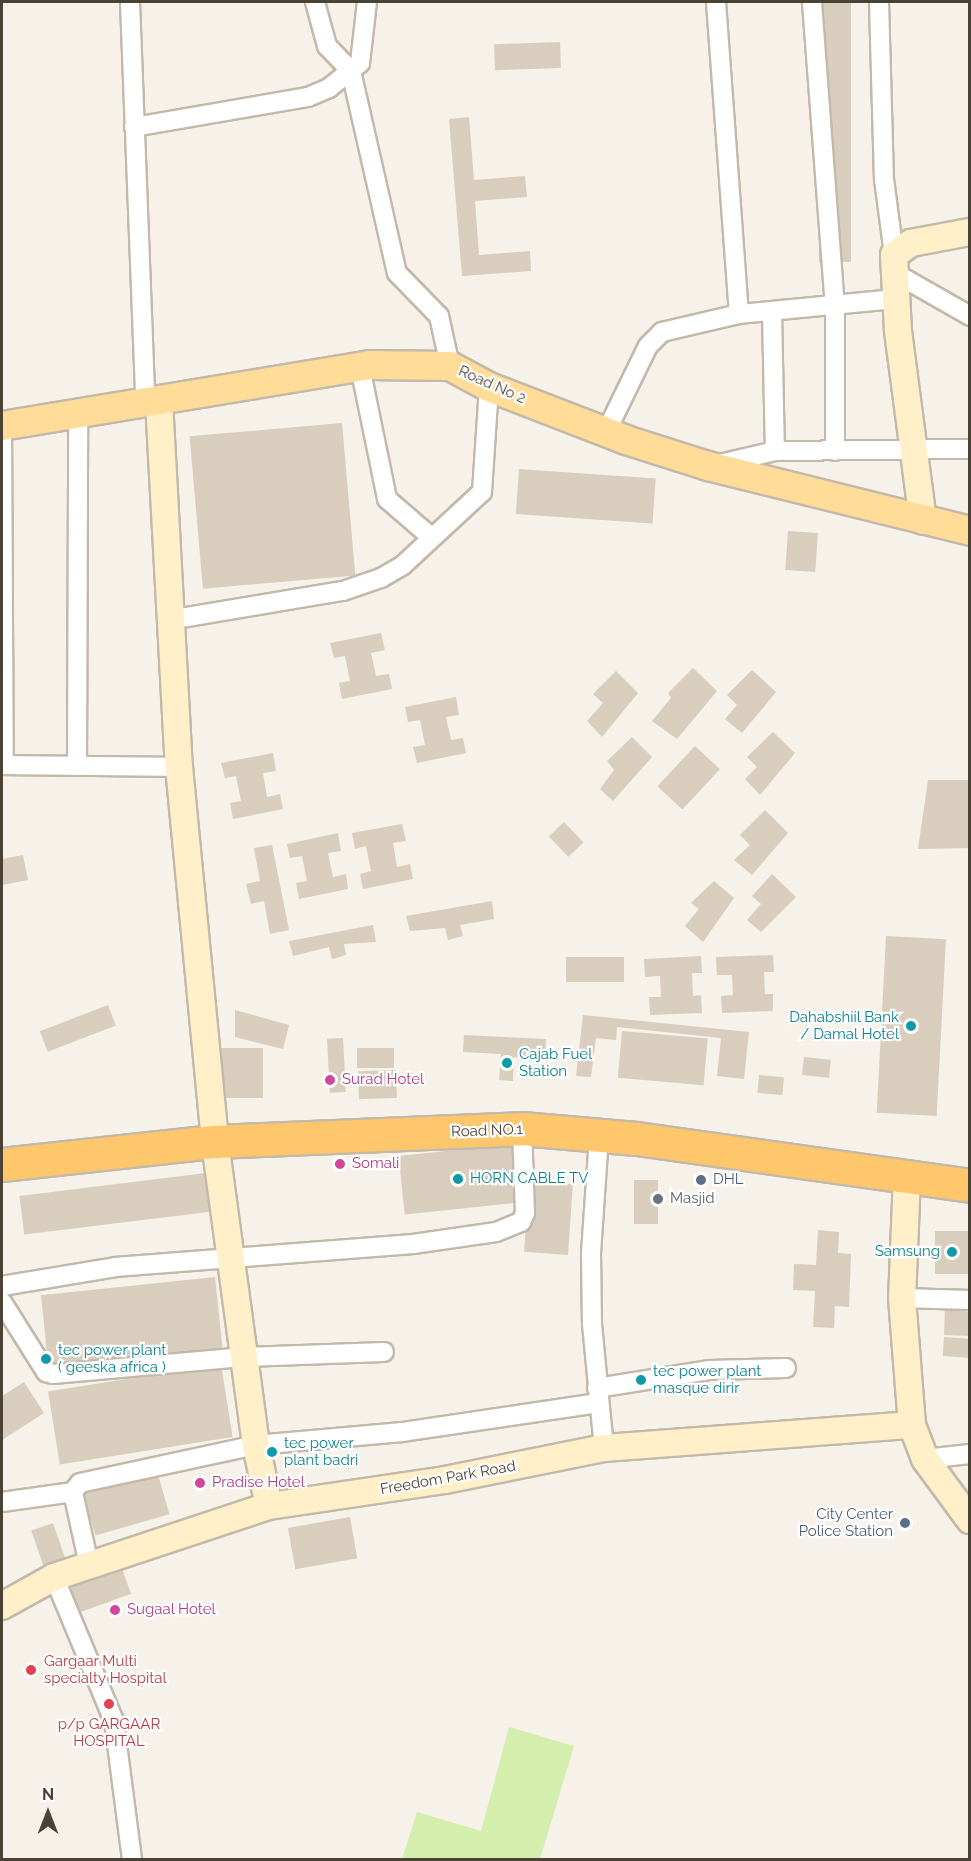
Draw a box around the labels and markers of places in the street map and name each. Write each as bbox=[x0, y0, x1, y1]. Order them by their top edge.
place label: Dahabshiil Bank / Damal Hotel bbox=[789, 1008, 899, 1043]
marker: Dahabshiil Bank / Damal Hotel bbox=[904, 1019, 918, 1033]
place label: Cajab Fuel Station bbox=[519, 1045, 592, 1080]
marker: Cajab Fuel Station bbox=[500, 1056, 514, 1070]
place label: Surad Hotel bbox=[342, 1071, 424, 1089]
marker: Surad Hotel bbox=[323, 1073, 337, 1087]
place label: Somali bbox=[352, 1155, 399, 1173]
marker: Somali bbox=[333, 1157, 347, 1171]
place label: HORN CABLE TV bbox=[470, 1170, 589, 1188]
place label: DHL bbox=[713, 1171, 744, 1189]
marker: HORN CABLE TV bbox=[451, 1172, 465, 1186]
marker: DHL bbox=[694, 1173, 708, 1187]
place label: Masjid bbox=[670, 1190, 714, 1208]
marker: Masjid bbox=[651, 1192, 665, 1206]
place label: Samsung bbox=[875, 1243, 940, 1261]
marker: Samsung bbox=[945, 1245, 959, 1259]
place label: tec power plant ( geeska africa ) bbox=[58, 1341, 167, 1376]
marker: tec power plant ( geeska africa ) bbox=[39, 1352, 53, 1366]
place label: tec power plant masque dirir bbox=[653, 1362, 762, 1397]
marker: tec power plant masque dirir bbox=[634, 1373, 648, 1387]
place label: tec power plant badri bbox=[284, 1434, 358, 1469]
marker: tec power plant badri bbox=[265, 1445, 279, 1459]
place label: Pradise Hotel bbox=[212, 1474, 305, 1492]
marker: Pradise Hotel bbox=[193, 1476, 207, 1490]
place label: City Center Police Station bbox=[799, 1505, 893, 1540]
marker: City Center Police Station bbox=[898, 1516, 912, 1530]
place label: Sugaal Hotel bbox=[127, 1601, 216, 1619]
marker: Sugaal Hotel bbox=[108, 1603, 122, 1617]
place label: Gargaar Multi specialty Hospital bbox=[44, 1652, 167, 1687]
marker: Gargaar Multi specialty Hospital bbox=[22, 1661, 40, 1679]
marker: p/p GARGAAR HOSPITAL bbox=[100, 1695, 118, 1713]
place label: p/p GARGAAR HOSPITAL bbox=[58, 1715, 160, 1750]

